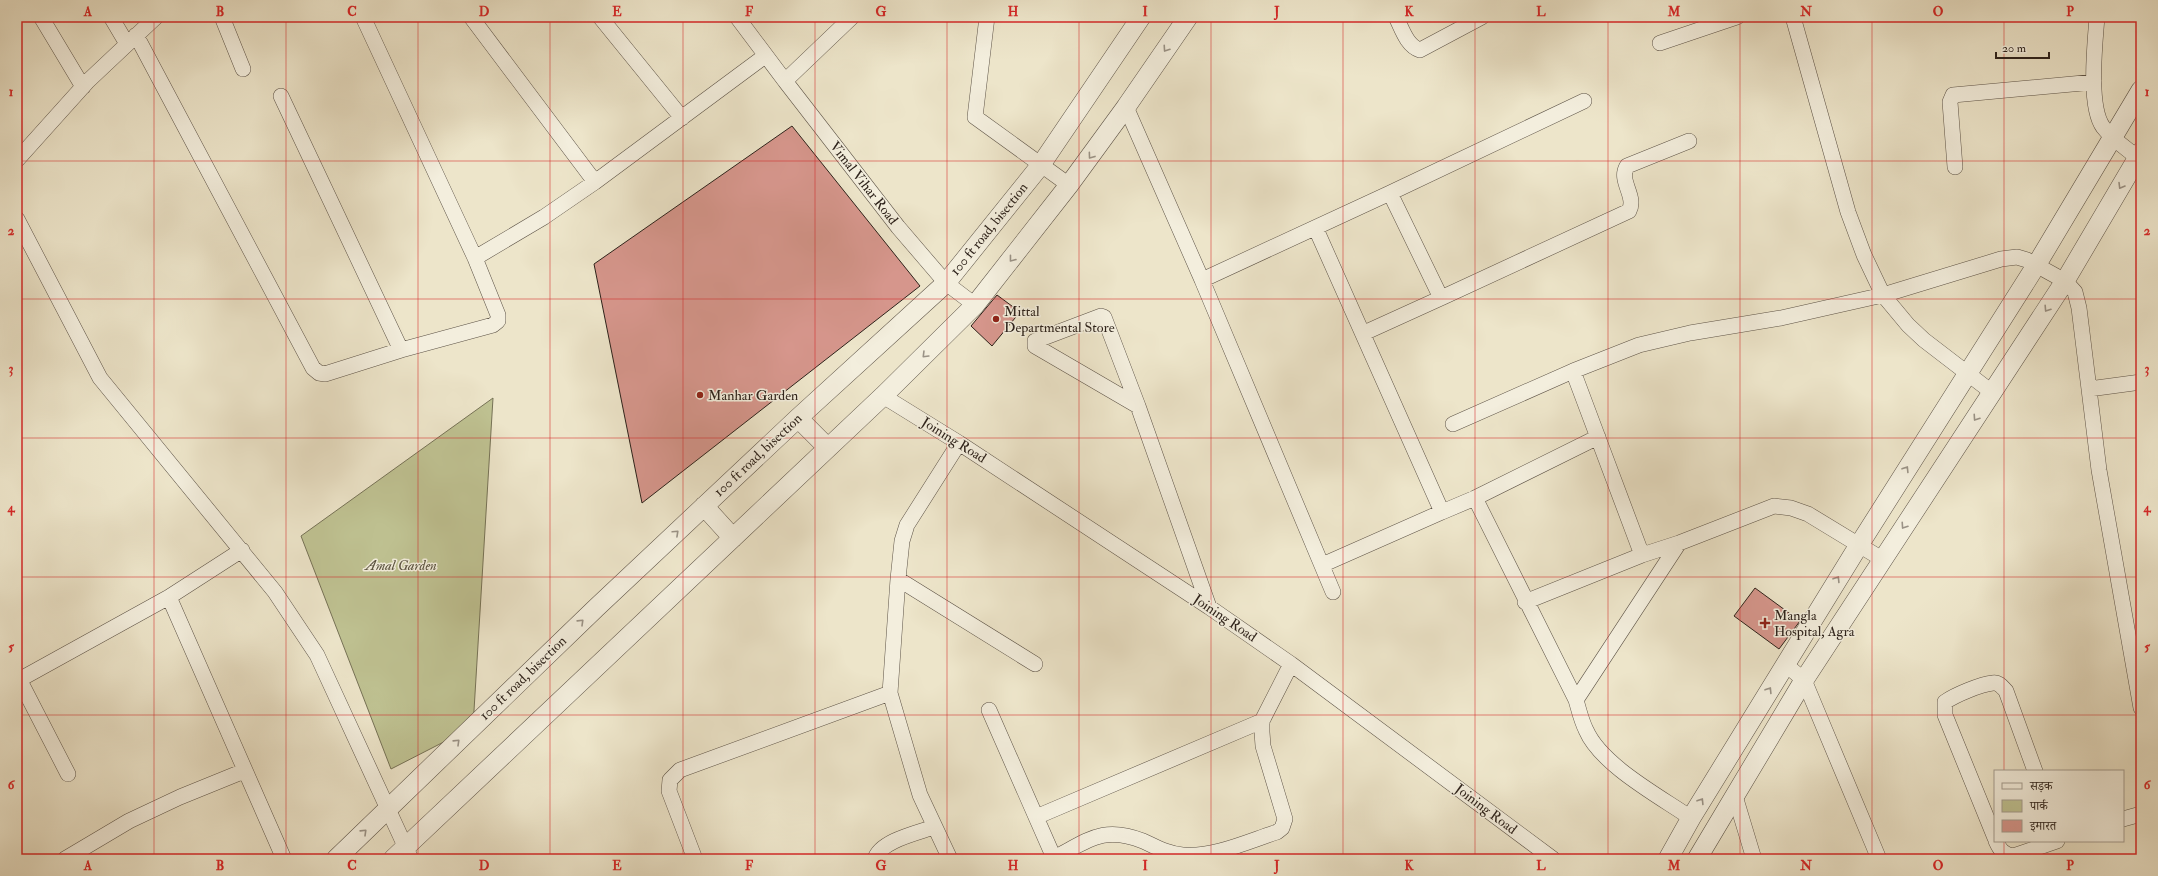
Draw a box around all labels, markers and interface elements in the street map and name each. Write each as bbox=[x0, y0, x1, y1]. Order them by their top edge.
text: A bbox=[83, 4, 93, 20]
text: B bbox=[216, 4, 224, 20]
text: C bbox=[347, 4, 357, 20]
text: D bbox=[479, 4, 490, 20]
text: E bbox=[612, 4, 622, 20]
text: F bbox=[745, 4, 754, 20]
text: G bbox=[876, 4, 887, 20]
text: H bbox=[1008, 4, 1019, 20]
text: I bbox=[1142, 4, 1148, 20]
text: J bbox=[1273, 4, 1280, 21]
text: K bbox=[1404, 4, 1414, 20]
text: L bbox=[1536, 4, 1546, 20]
text: M bbox=[1667, 4, 1681, 20]
text: N bbox=[1799, 4, 1812, 20]
text: O bbox=[1933, 4, 1944, 20]
text: P bbox=[2066, 4, 2074, 20]
scale bar bbox=[1996, 34, 2049, 60]
text: 20 m bbox=[2002, 41, 2027, 56]
one-way arrow bbox=[1163, 45, 1171, 52]
text: 1 bbox=[9, 84, 14, 100]
text: 1 bbox=[2145, 84, 2150, 100]
street label: Vimal Vihar Road bbox=[826, 138, 902, 228]
one-way arrow bbox=[1089, 151, 1096, 158]
street label: 100 ft road, bisection bbox=[947, 179, 1031, 279]
one-way arrow bbox=[2119, 182, 2126, 189]
text: 2 bbox=[8, 223, 15, 239]
text: 2 bbox=[2144, 223, 2151, 239]
one-way arrow bbox=[1009, 254, 1016, 261]
place label: Mittal Departmental Store bbox=[1004, 303, 1115, 337]
one-way arrow bbox=[2044, 305, 2052, 312]
marker: Mittal Departmental Store bbox=[991, 314, 1001, 324]
one-way arrow bbox=[922, 350, 930, 358]
text: 3 bbox=[9, 361, 14, 377]
text: 3 bbox=[2145, 361, 2150, 377]
place label: Manhar Garden bbox=[708, 387, 798, 404]
marker: Manhar Garden bbox=[695, 390, 705, 400]
street label: 100 ft road, bisection bbox=[710, 410, 806, 500]
street label: Joining Road bbox=[918, 413, 990, 467]
one-way arrow bbox=[1973, 414, 1981, 421]
one-way arrow bbox=[1902, 466, 1909, 473]
text: 4 bbox=[6, 500, 15, 516]
text: 4 bbox=[2142, 500, 2151, 516]
one-way arrow bbox=[1902, 522, 1909, 529]
one-way arrow bbox=[671, 531, 678, 538]
park label: Amal Garden bbox=[363, 557, 437, 574]
one-way arrow bbox=[1833, 577, 1840, 584]
street label: Joining Road bbox=[1189, 590, 1260, 646]
place label: Mangla Hospital, Agra bbox=[1774, 607, 1855, 641]
marker: Mangla Hospital, Agra bbox=[1759, 617, 1771, 629]
one-way arrow bbox=[576, 619, 584, 627]
street label: 100 ft road, bisection bbox=[476, 632, 570, 724]
text: 5 bbox=[8, 639, 14, 655]
text: 5 bbox=[2144, 639, 2150, 655]
one-way arrow bbox=[1764, 687, 1772, 694]
one-way arrow bbox=[452, 739, 460, 747]
legend bbox=[1994, 770, 2124, 842]
text: 6 bbox=[8, 777, 16, 793]
text: 6 bbox=[2144, 777, 2152, 793]
text: सड़क bbox=[2029, 779, 2054, 794]
street label: Joining Road bbox=[1451, 780, 1520, 838]
one-way arrow bbox=[1696, 798, 1704, 805]
text: पार्क bbox=[2029, 799, 2049, 814]
text: इमारत bbox=[2029, 819, 2057, 834]
one-way arrow bbox=[359, 829, 367, 837]
text: A bbox=[83, 858, 93, 874]
text: B bbox=[216, 858, 224, 874]
text: C bbox=[347, 858, 357, 874]
text: D bbox=[479, 858, 490, 874]
text: E bbox=[612, 858, 622, 874]
text: F bbox=[745, 858, 754, 874]
text: G bbox=[876, 858, 887, 874]
text: H bbox=[1008, 858, 1019, 874]
text: I bbox=[1142, 858, 1148, 874]
text: J bbox=[1273, 858, 1280, 875]
text: K bbox=[1404, 858, 1414, 874]
text: L bbox=[1536, 858, 1546, 874]
text: M bbox=[1667, 858, 1681, 874]
text: N bbox=[1799, 858, 1812, 874]
text: O bbox=[1933, 858, 1944, 874]
text: P bbox=[2066, 858, 2074, 874]

